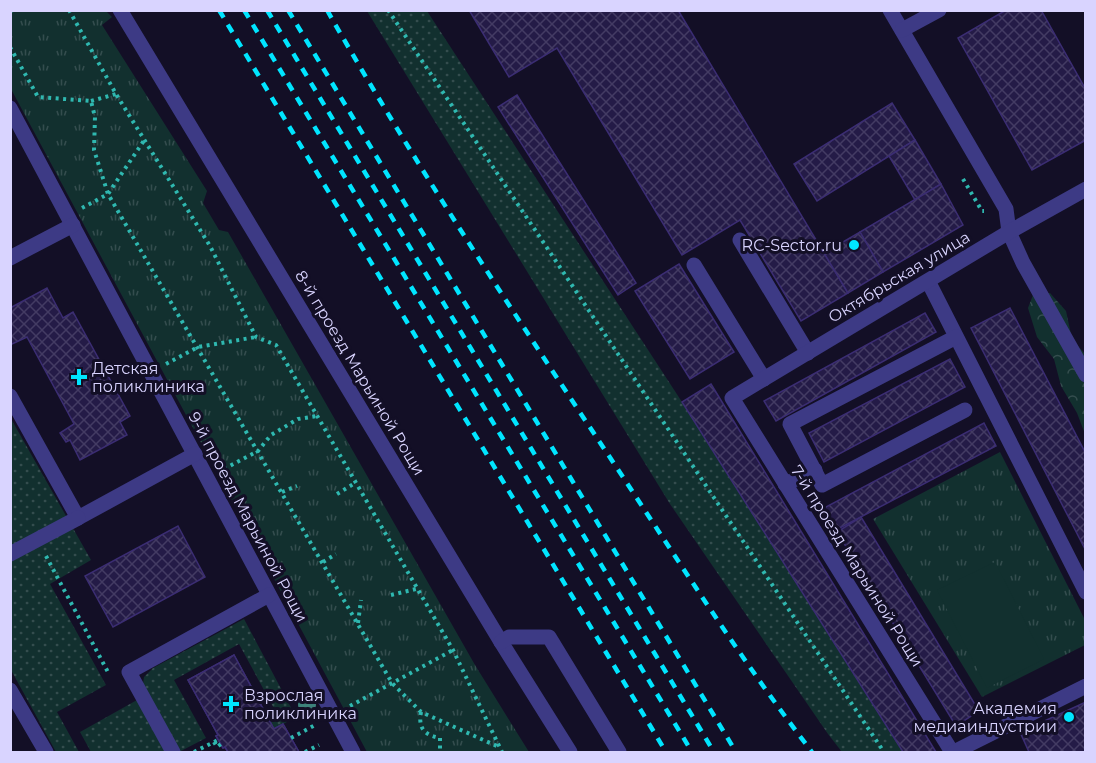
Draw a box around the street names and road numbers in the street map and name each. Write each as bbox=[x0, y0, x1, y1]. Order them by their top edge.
street label: Октябрьская улица bbox=[825, 227, 973, 327]
street label: 8-й проезд Марьиной Рощи bbox=[291, 267, 429, 479]
street label: 9-й проезд Марьиной Рощи bbox=[184, 409, 312, 625]
street label: 7-й проезд Марьиной Рощи bbox=[787, 462, 927, 670]

